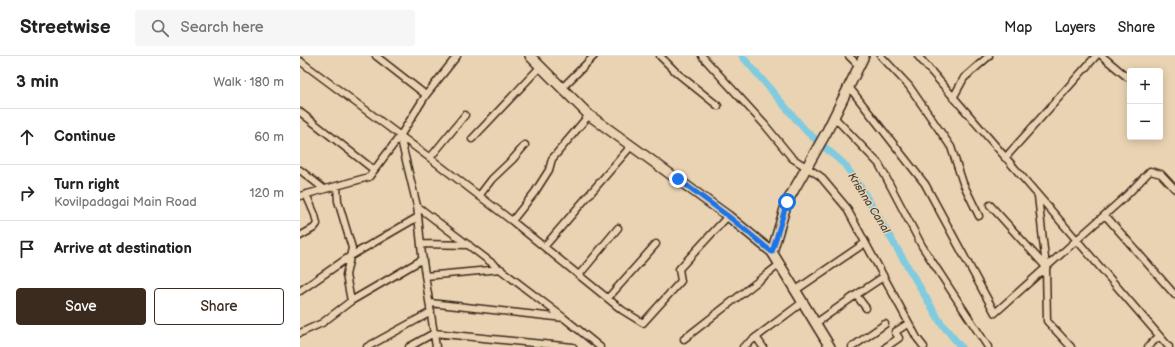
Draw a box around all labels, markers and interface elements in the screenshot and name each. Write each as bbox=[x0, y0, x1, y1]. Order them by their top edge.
search box bbox=[135, 10, 415, 46]
text: Streetwise bbox=[20, 16, 111, 39]
icon: search bbox=[149, 17, 171, 39]
text: Search here bbox=[181, 18, 264, 37]
text: Map bbox=[1004, 19, 1032, 36]
text: Layers bbox=[1054, 19, 1096, 36]
text: Share bbox=[1118, 19, 1155, 36]
map controls bbox=[1127, 68, 1163, 140]
button: + bbox=[1127, 68, 1163, 104]
text: 3 min bbox=[16, 72, 59, 92]
text: Walk · 180 m bbox=[213, 74, 284, 90]
button: − bbox=[1127, 104, 1163, 140]
icon: ahead bbox=[16, 126, 38, 148]
text: Continue bbox=[54, 127, 116, 146]
text: 60 m bbox=[254, 129, 284, 145]
route end bbox=[669, 170, 687, 188]
water label: Krishna Canal bbox=[845, 170, 893, 236]
text: Turn right bbox=[54, 175, 119, 194]
icon: right bbox=[16, 182, 38, 204]
text: 120 m bbox=[249, 185, 284, 201]
route start bbox=[778, 193, 796, 211]
text: Kovilpadagai Main Road bbox=[54, 194, 197, 210]
icon: arrive bbox=[16, 238, 38, 260]
text: Arrive at destination bbox=[54, 239, 192, 258]
button: Save bbox=[16, 288, 146, 325]
button: Share bbox=[154, 288, 284, 325]

